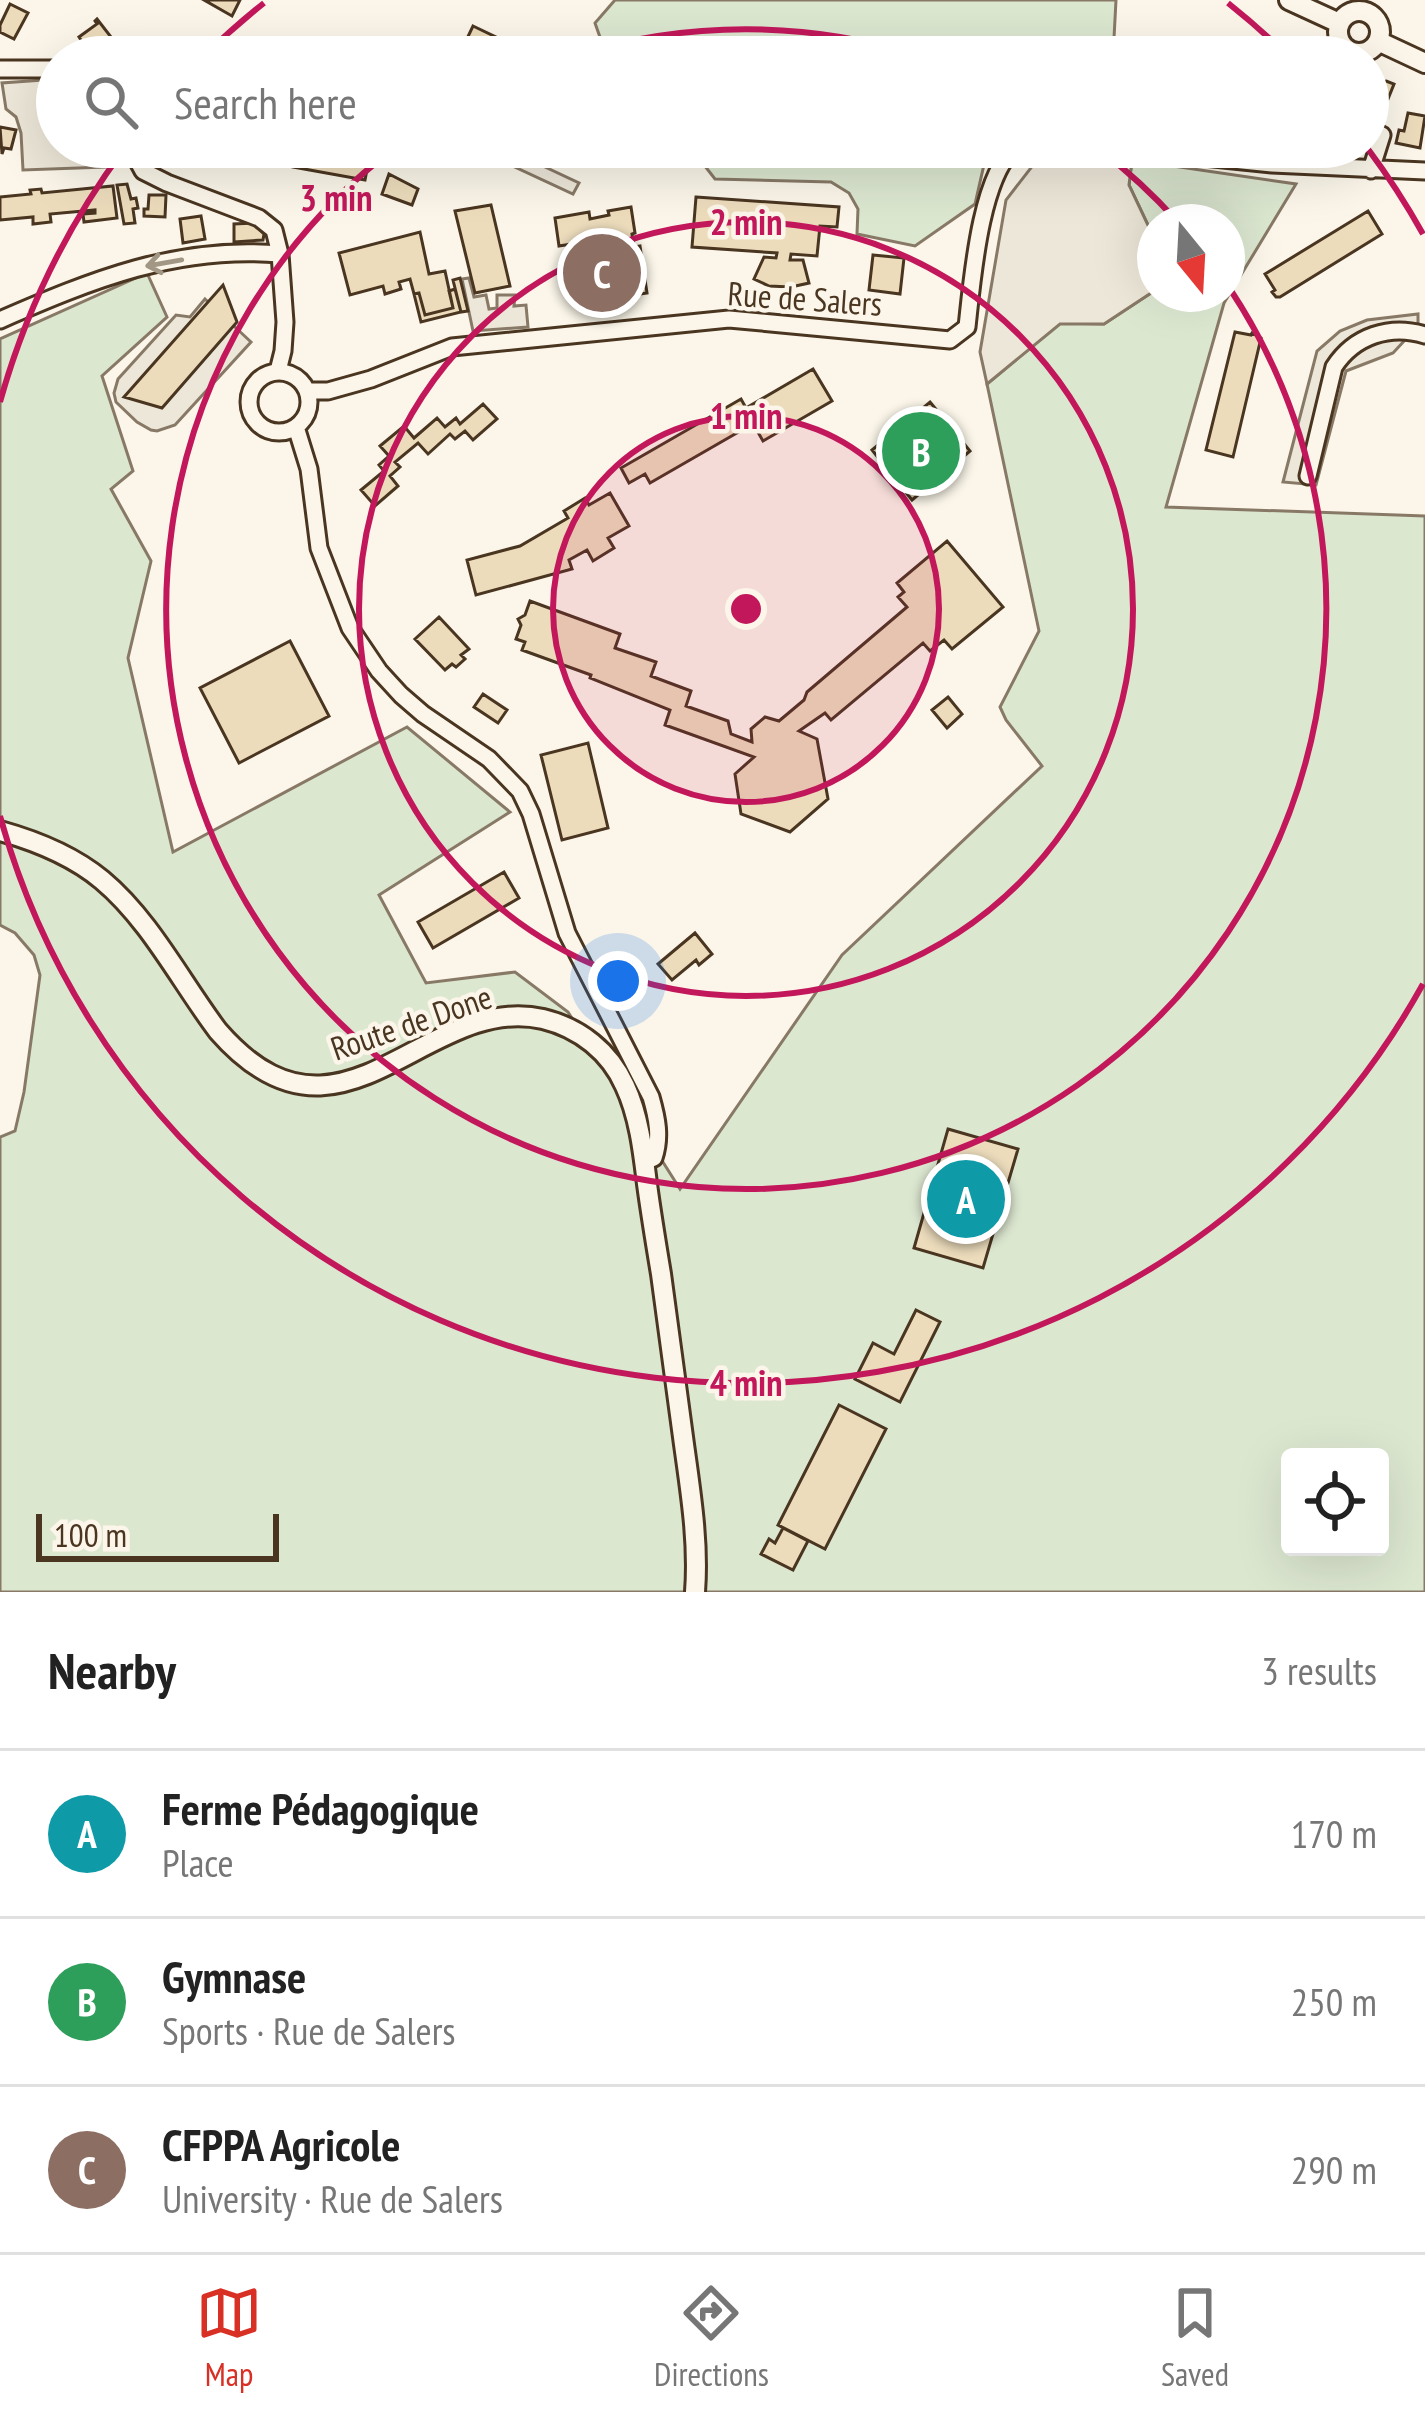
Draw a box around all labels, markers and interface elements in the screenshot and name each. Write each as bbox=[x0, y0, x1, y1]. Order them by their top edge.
search box bbox=[36, 36, 1389, 168]
icon: search bbox=[78, 69, 144, 135]
text: Search here bbox=[174, 73, 357, 131]
text: 3 min bbox=[300, 174, 372, 221]
text: 2 min bbox=[710, 198, 782, 245]
north arrow bbox=[1137, 204, 1245, 312]
pin: C bbox=[563, 228, 641, 318]
one-way arrow bbox=[145, 253, 184, 275]
street label: Rue de Salers bbox=[726, 271, 884, 325]
text: 1 min bbox=[710, 392, 782, 439]
pin: B bbox=[882, 406, 960, 496]
centre of rings bbox=[725, 588, 767, 630]
your location bbox=[588, 951, 648, 1011]
street label: Route de Done bbox=[325, 974, 497, 1070]
pin: A bbox=[927, 1154, 1005, 1244]
text: 4 min bbox=[710, 1359, 782, 1406]
map controls bbox=[1281, 1448, 1389, 1556]
button: locate bbox=[1281, 1448, 1389, 1556]
scale bar bbox=[36, 1508, 279, 1561]
text: 100 m bbox=[54, 1513, 127, 1556]
text: Nearby bbox=[48, 1637, 176, 1703]
text: 3 results bbox=[1261, 1645, 1377, 1696]
text: Ferme Pédagogique bbox=[162, 1779, 479, 1837]
text: A bbox=[77, 1808, 97, 1859]
text: 170 m bbox=[1291, 1808, 1377, 1859]
text: Place bbox=[162, 1837, 234, 1888]
text: Gymnase bbox=[162, 1947, 306, 2005]
text: B bbox=[77, 1976, 97, 2027]
text: 250 m bbox=[1291, 1976, 1377, 2027]
text: Sports · Rue de Salers bbox=[162, 2005, 456, 2056]
text: CFPPA Agricole bbox=[162, 2115, 400, 2173]
text: C bbox=[78, 2144, 96, 2195]
text: 290 m bbox=[1291, 2144, 1377, 2195]
text: University · Rue de Salers bbox=[162, 2173, 503, 2224]
tab: Map bbox=[196, 2280, 262, 2395]
tab: Directions bbox=[654, 2280, 769, 2395]
tab: Saved bbox=[1161, 2280, 1229, 2395]

